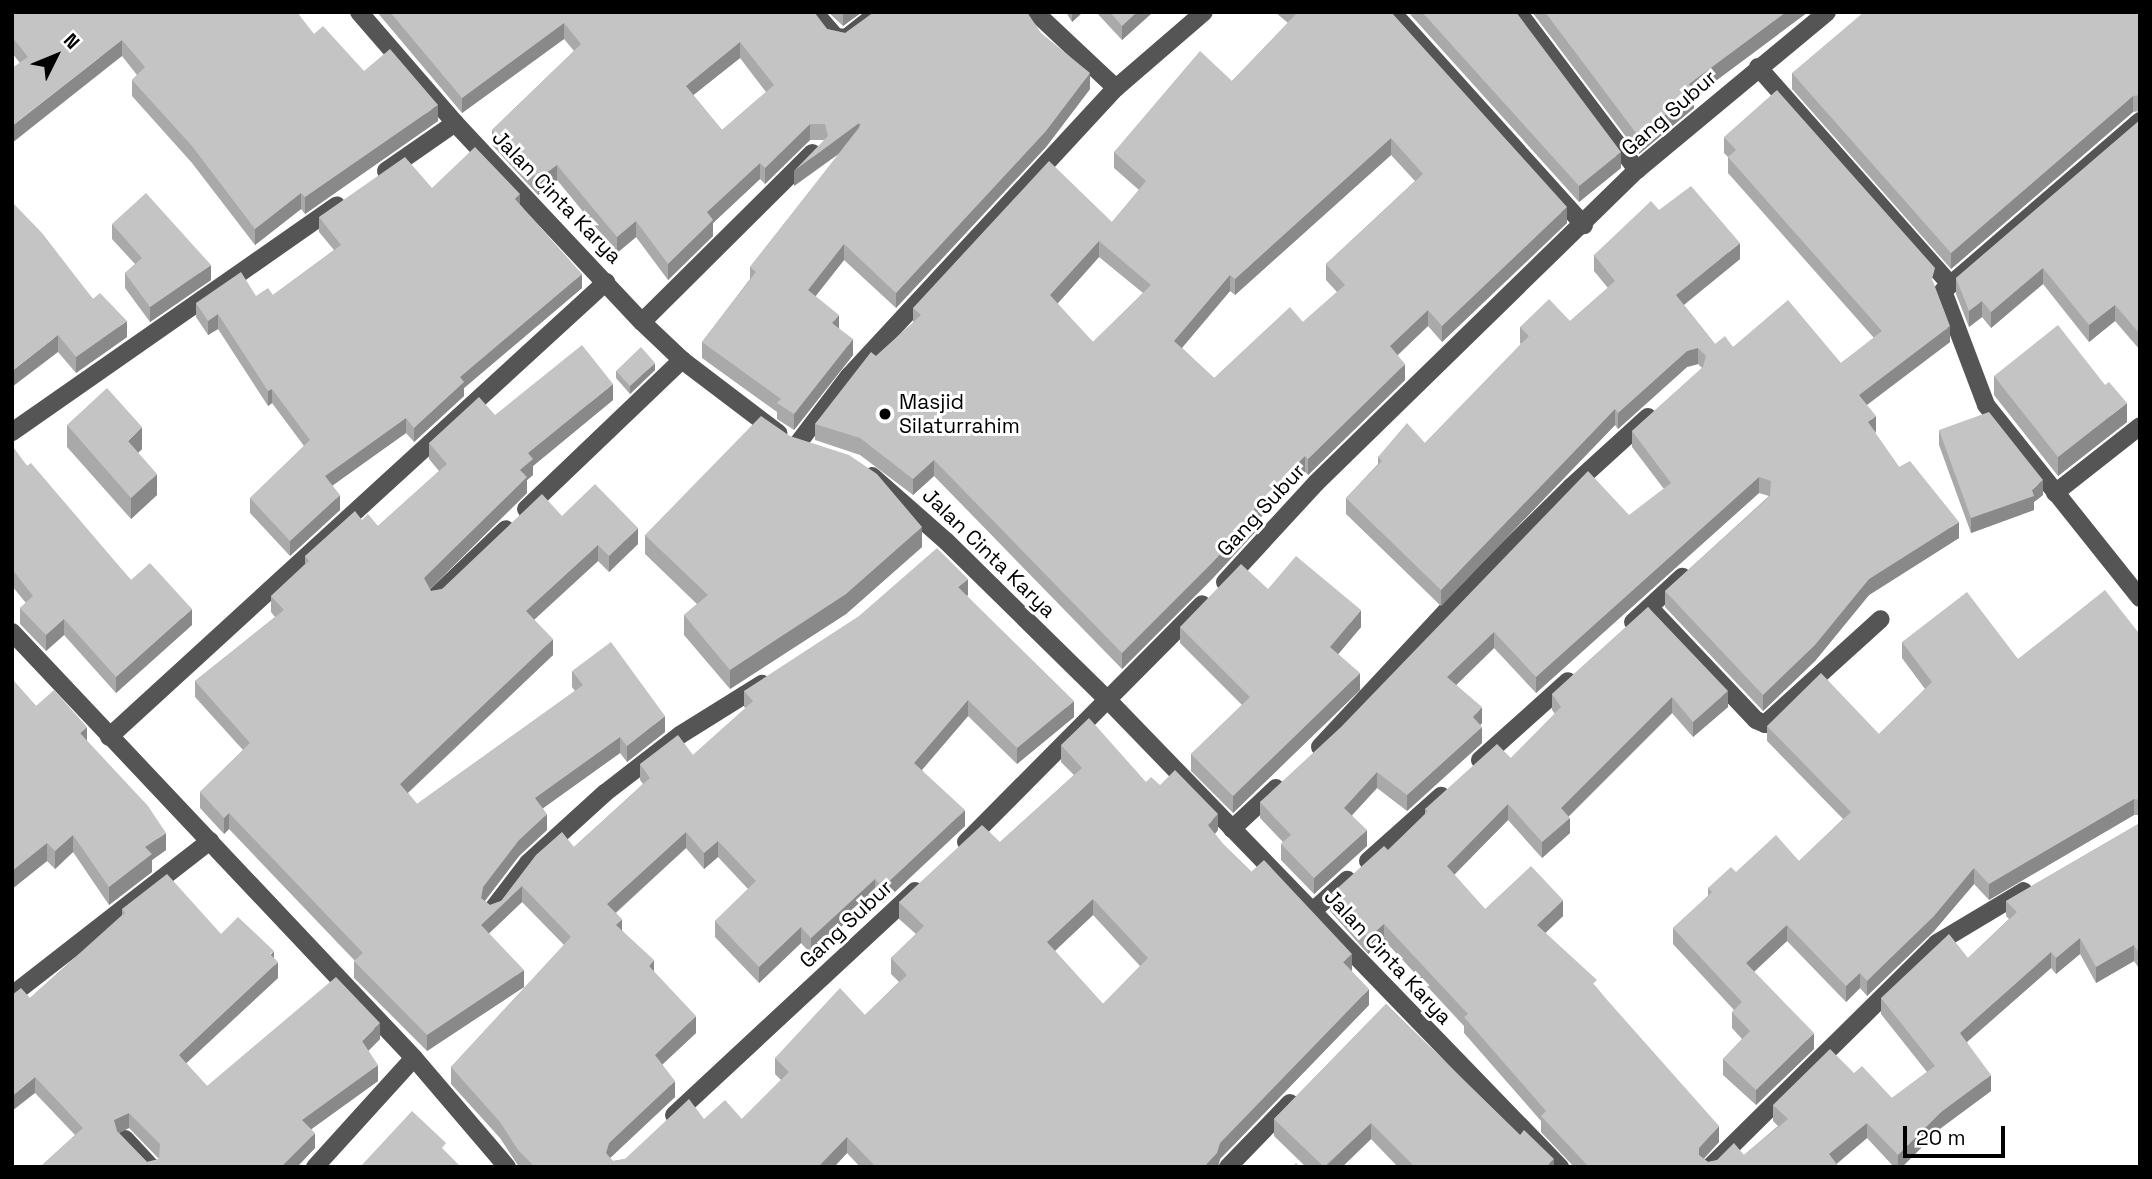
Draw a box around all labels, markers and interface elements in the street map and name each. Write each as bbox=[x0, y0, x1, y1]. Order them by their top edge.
north arrow bbox=[21, 21, 91, 91]
text: N bbox=[58, 28, 85, 55]
street label: Gang Subur bbox=[1616, 65, 1722, 161]
street label: Jalan Cinta Karya bbox=[487, 125, 627, 269]
place label: Masjid Silaturrahim bbox=[899, 389, 1020, 439]
marker: Masjid Silaturrahim bbox=[877, 406, 893, 422]
street label: Gang Subur bbox=[1212, 458, 1310, 562]
street label: Jalan Cinta Karya bbox=[917, 483, 1061, 623]
street label: Gang Subur bbox=[794, 875, 898, 973]
street label: Jalan Cinta Karya bbox=[1319, 884, 1457, 1030]
scale bar bbox=[1907, 1112, 2008, 1156]
text: 20 m bbox=[1916, 1124, 1966, 1151]

